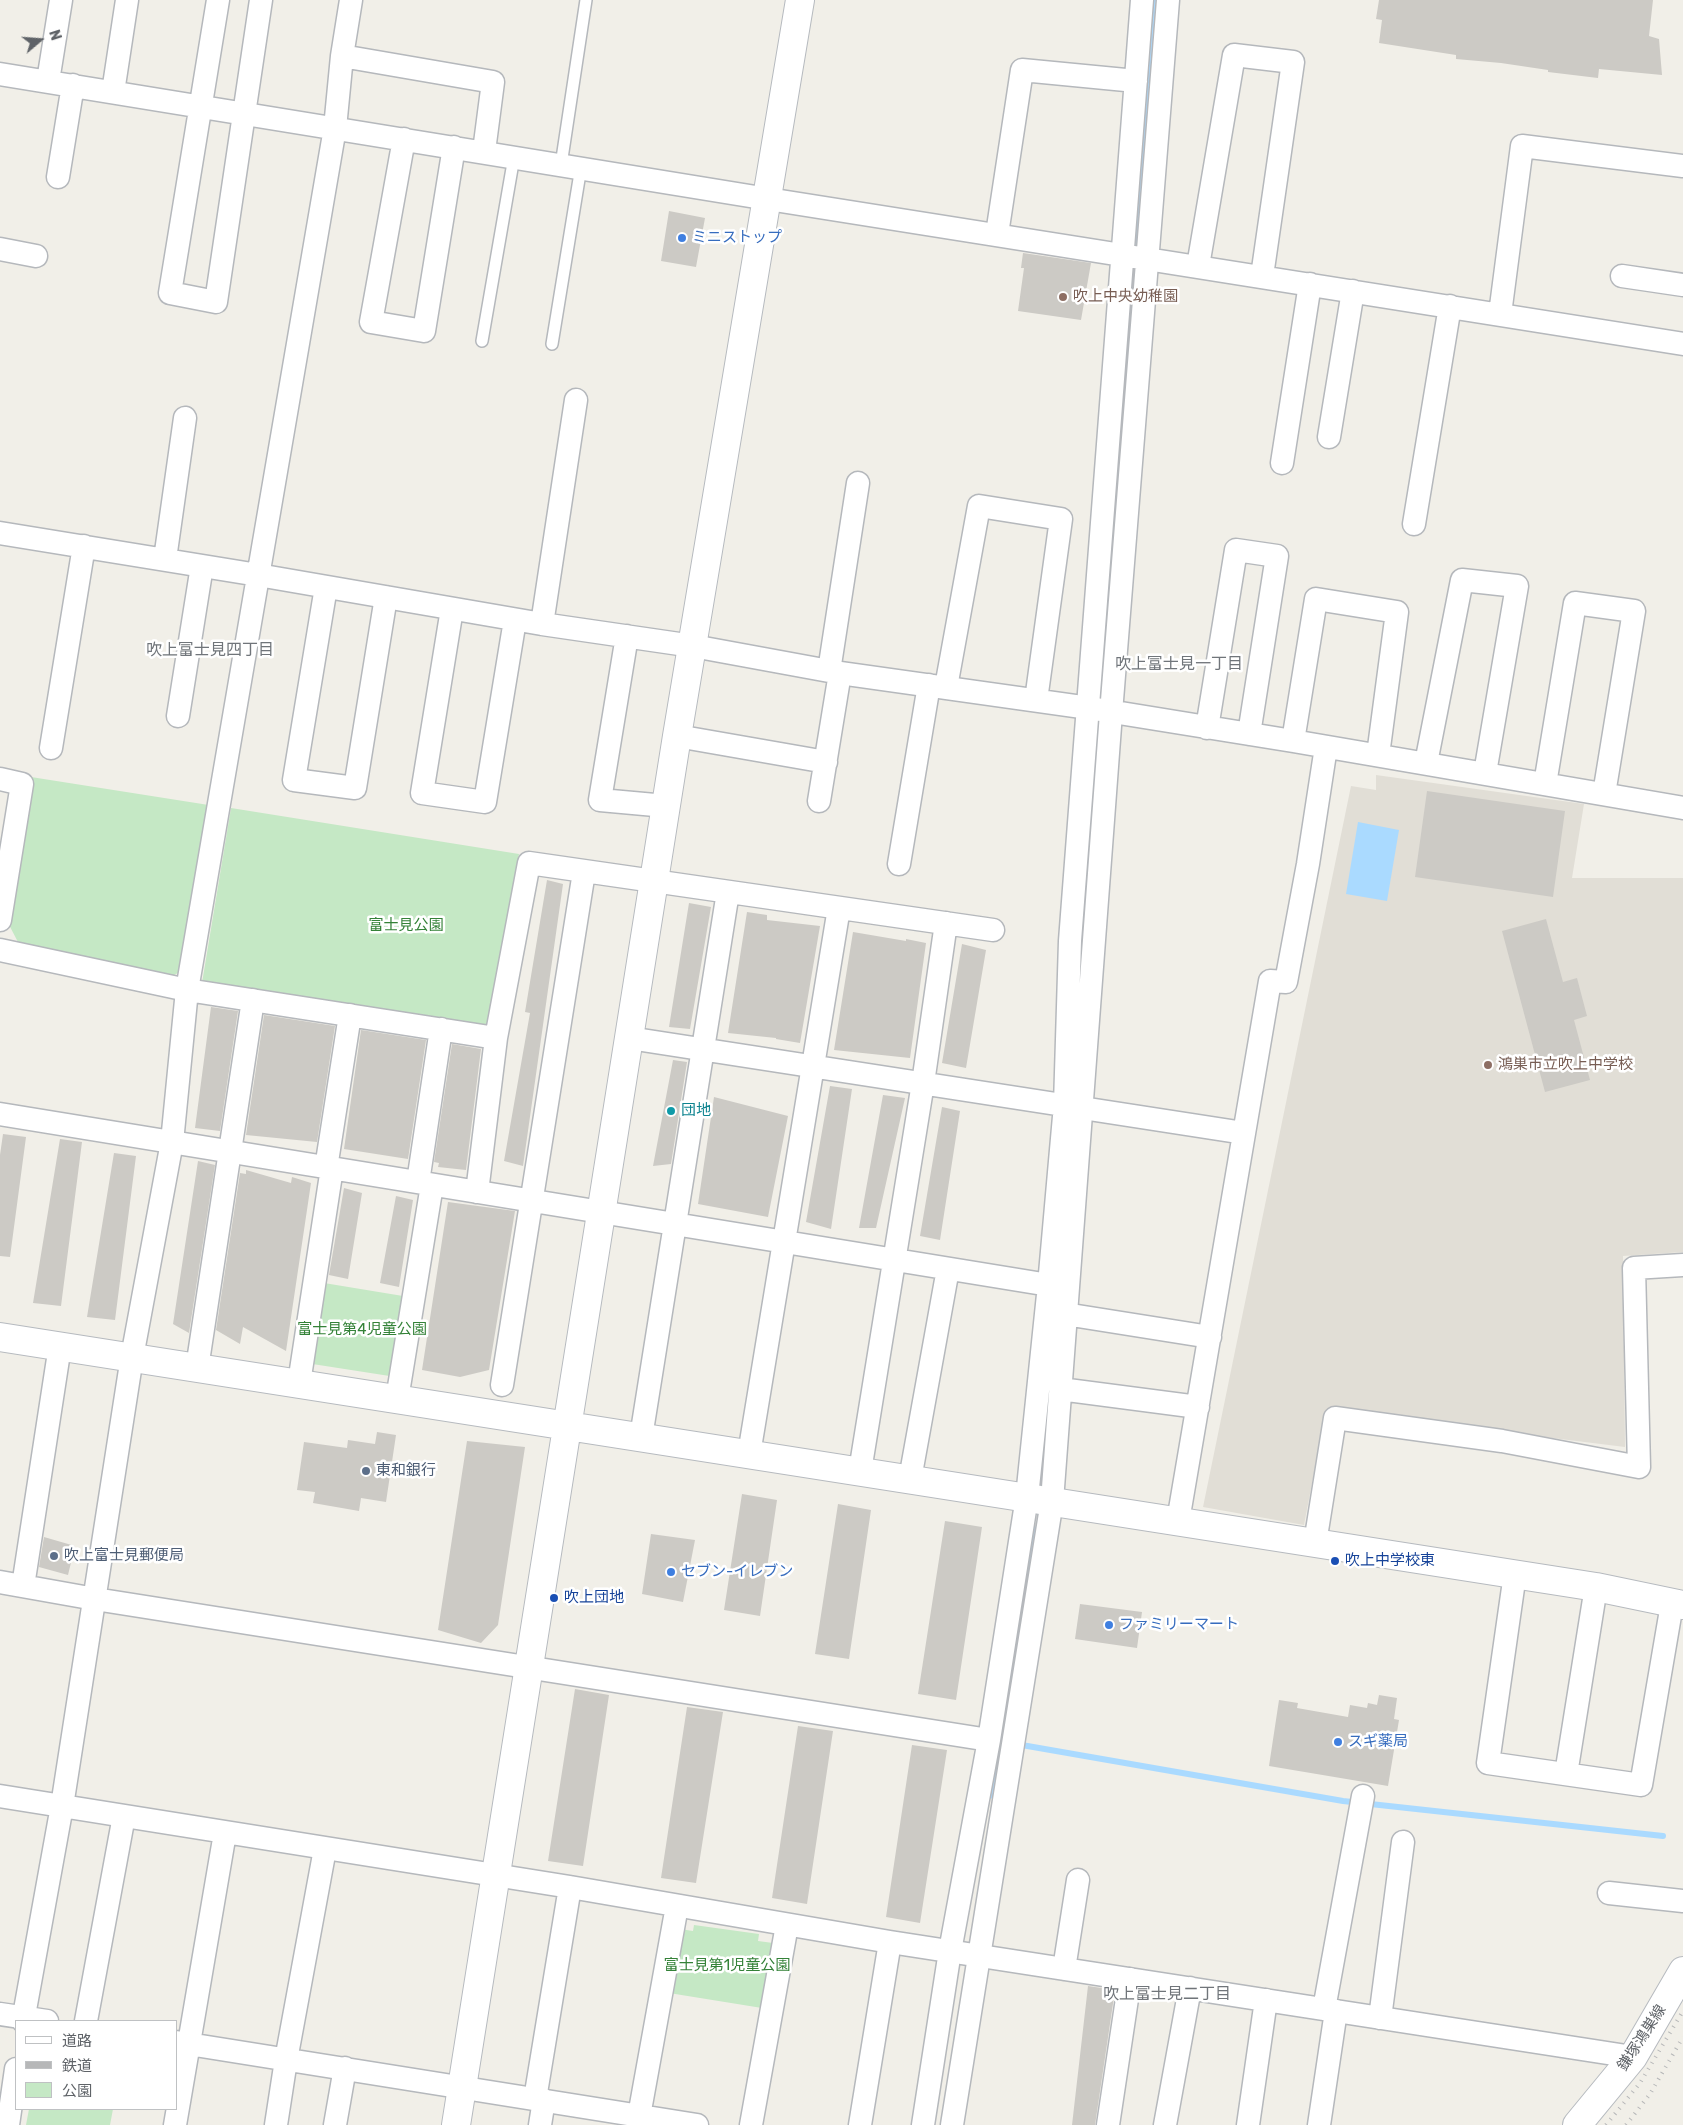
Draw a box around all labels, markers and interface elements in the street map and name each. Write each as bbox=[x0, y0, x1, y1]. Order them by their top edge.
north arrow bbox=[15, 15, 65, 65]
text: N bbox=[45, 28, 64, 43]
place label: ミニストップ bbox=[692, 229, 782, 247]
marker: ミニストップ bbox=[676, 232, 688, 244]
place label: 吹上中央幼稚園 bbox=[1073, 288, 1178, 306]
marker: 吹上中央幼稚園 bbox=[1057, 291, 1069, 303]
district label: 吹上富士見四丁目 bbox=[146, 640, 274, 660]
district label: 吹上富士見一丁目 bbox=[1115, 654, 1243, 674]
park label: 富士見公園 bbox=[369, 917, 443, 935]
place label: 鴻巣市立吹上中学校 bbox=[1498, 1056, 1633, 1074]
marker: 鴻巣市立吹上中学校 bbox=[1482, 1059, 1494, 1071]
place label: 団地 bbox=[681, 1102, 711, 1120]
marker: 団地 bbox=[665, 1105, 677, 1117]
park label: 富士見第4児童公園 bbox=[297, 1321, 427, 1339]
place label: 東和銀行 bbox=[376, 1462, 436, 1480]
marker: 東和銀行 bbox=[360, 1465, 372, 1477]
place label: 吹上富士見郵便局 bbox=[64, 1547, 184, 1565]
marker: 吹上富士見郵便局 bbox=[48, 1550, 60, 1562]
place label: 吹上中学校東 bbox=[1345, 1552, 1435, 1570]
marker: 吹上中学校東 bbox=[1329, 1555, 1341, 1567]
place label: セブン-イレブン bbox=[681, 1563, 793, 1581]
marker: セブン-イレブン bbox=[665, 1566, 677, 1578]
place label: 吹上団地 bbox=[564, 1589, 624, 1607]
marker: 吹上団地 bbox=[548, 1592, 560, 1604]
place label: ファミリーマート bbox=[1119, 1616, 1239, 1634]
marker: ファミリーマート bbox=[1103, 1619, 1115, 1631]
place label: スギ薬局 bbox=[1348, 1733, 1408, 1751]
marker: スギ薬局 bbox=[1332, 1736, 1344, 1748]
park label: 富士見第1児童公園 bbox=[664, 1957, 790, 1975]
district label: 吹上富士見二丁目 bbox=[1103, 1984, 1231, 2004]
street label: 鎌塚鴻巣線 bbox=[1614, 2002, 1670, 2074]
legend bbox=[15, 2020, 178, 2110]
text: 道路 bbox=[62, 2032, 92, 2050]
text: 鉄道 bbox=[62, 2057, 92, 2075]
text: 公園 bbox=[62, 2082, 92, 2100]

